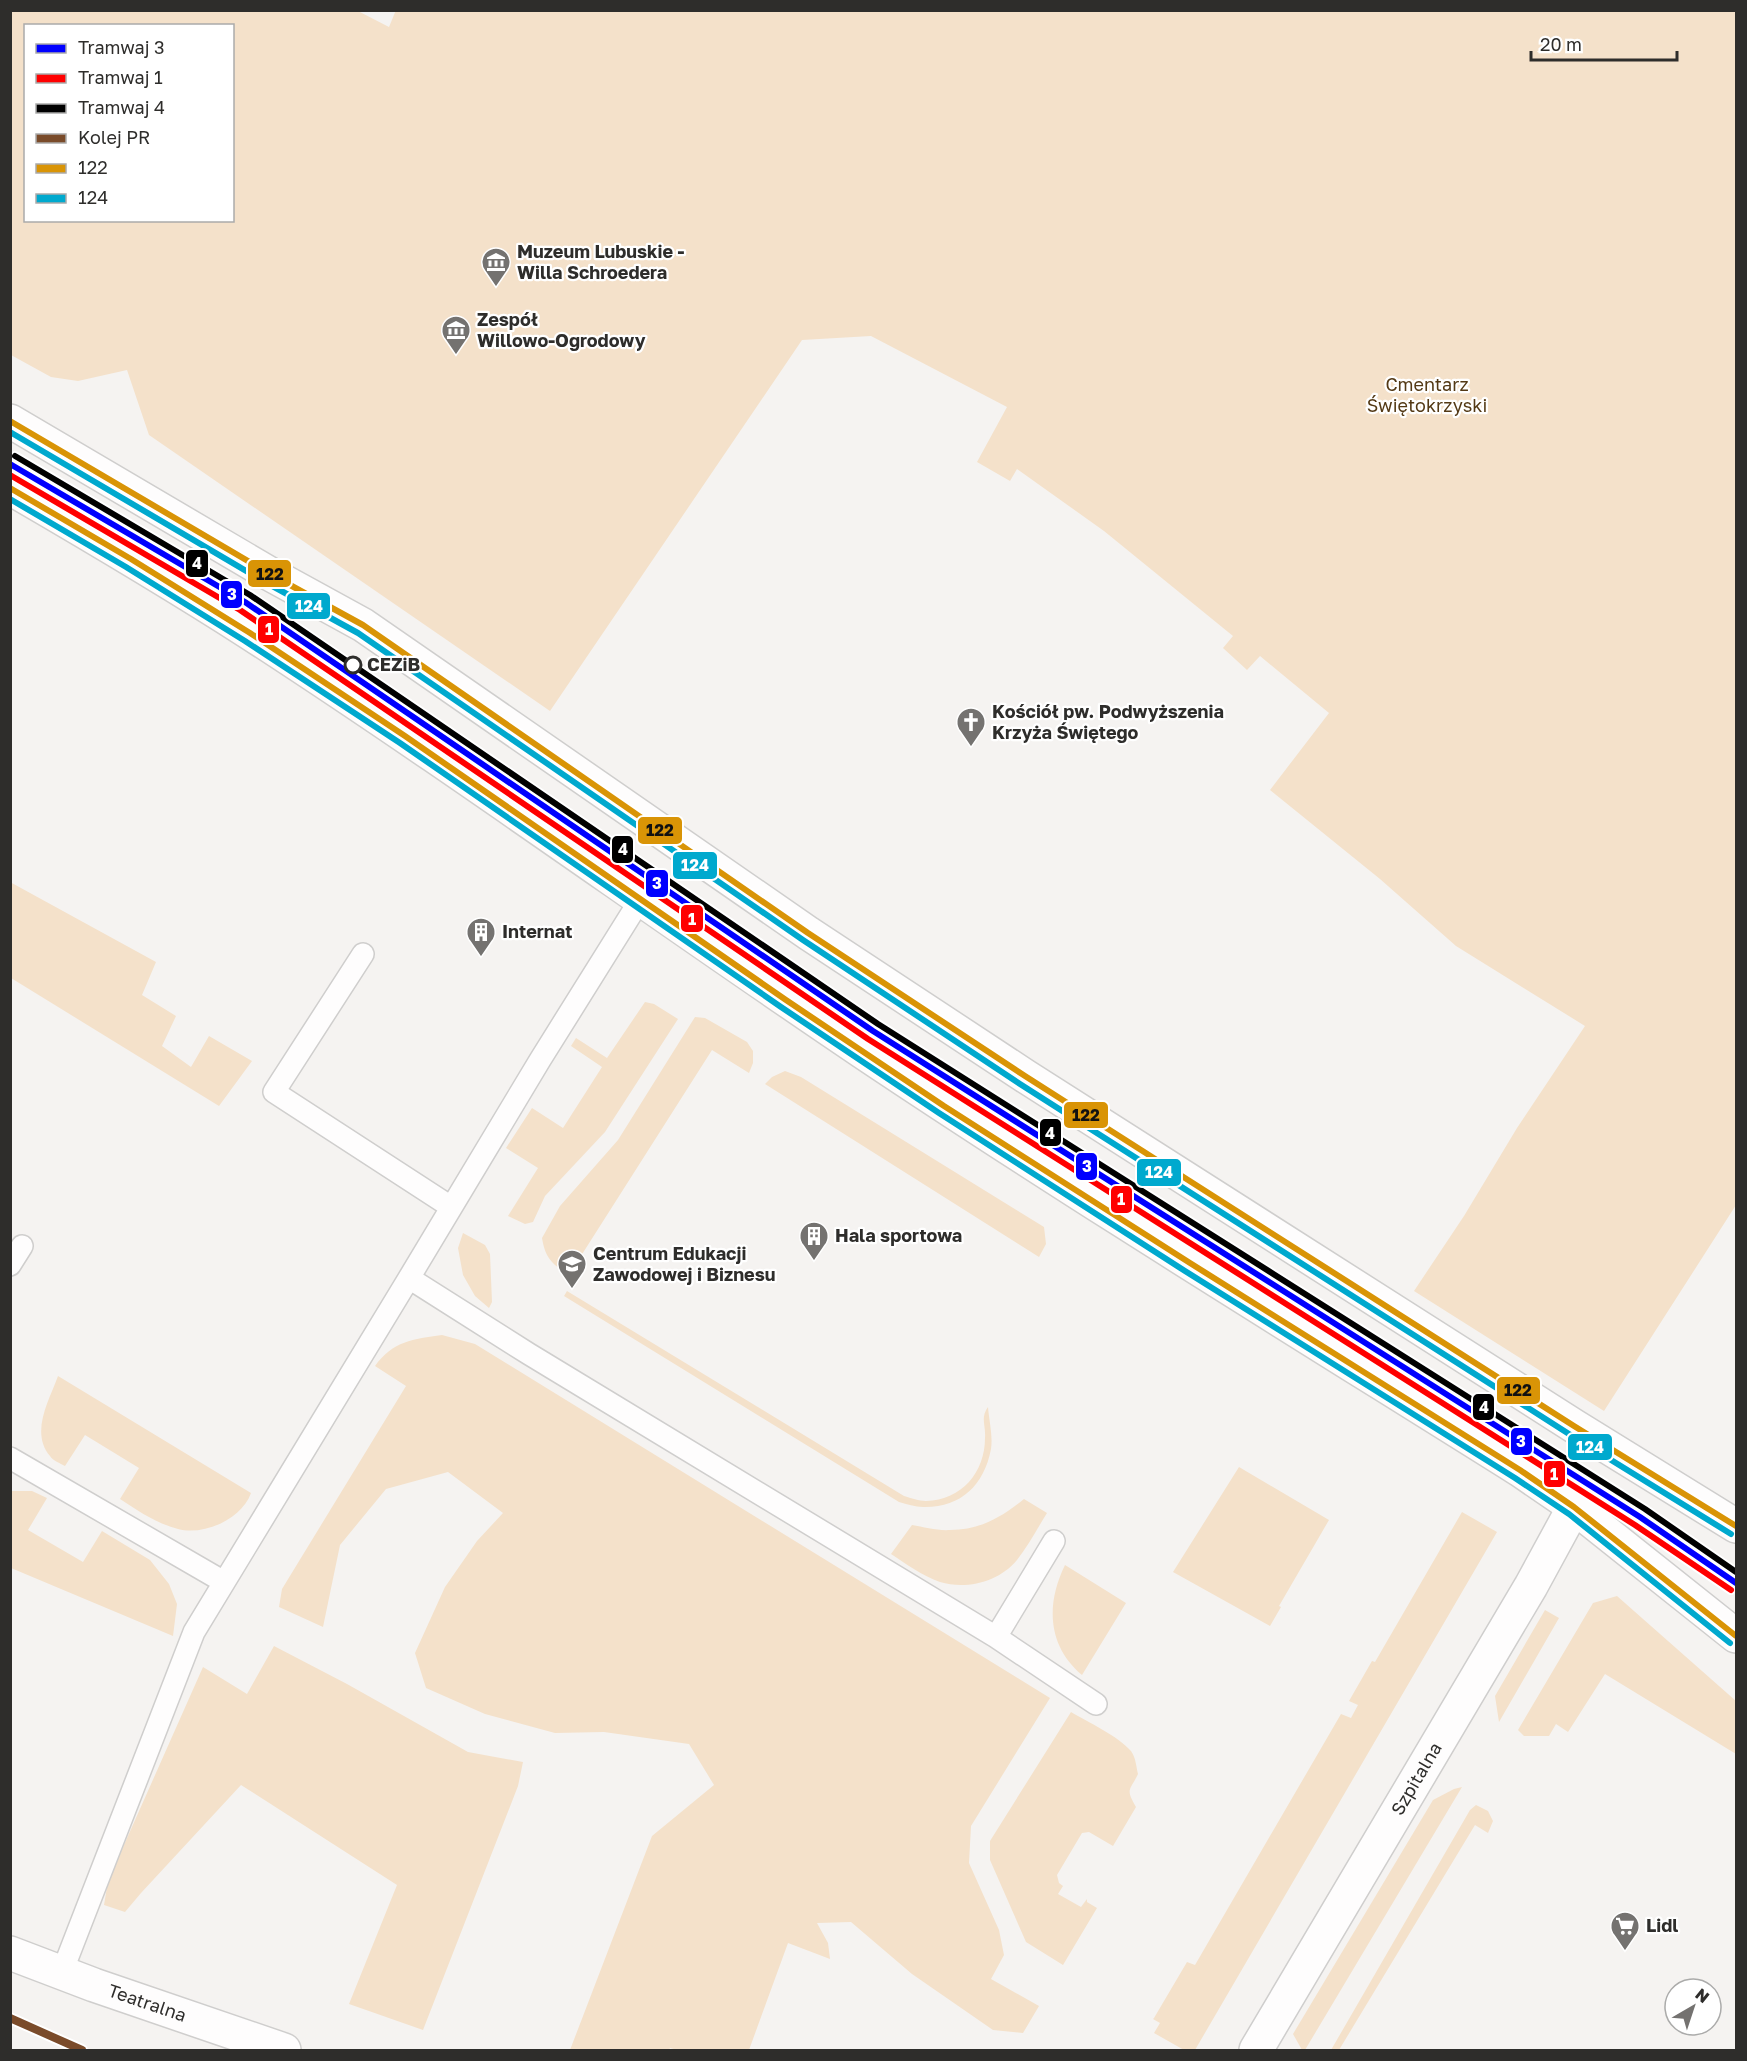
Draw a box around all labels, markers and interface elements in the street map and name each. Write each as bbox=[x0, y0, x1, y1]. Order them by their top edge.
legend bbox=[24, 24, 234, 222]
scale bar bbox=[1531, 24, 1676, 62]
text: 20 m bbox=[1540, 33, 1582, 55]
text: Tramwaj 3 bbox=[78, 36, 165, 58]
text: Tramwaj 1 bbox=[78, 66, 163, 88]
text: Tramwaj 4 bbox=[78, 96, 165, 118]
text: Kolej PR bbox=[78, 126, 150, 148]
text: 122 bbox=[78, 156, 108, 178]
text: 124 bbox=[78, 186, 108, 208]
place label: Muzeum Lubuskie - Willa Schroedera bbox=[517, 240, 685, 283]
museum icon: Muzeum Lubuskie - Willa Schroedera bbox=[480, 246, 512, 288]
place label: Zespół Willowo-Ogrodowy bbox=[477, 308, 646, 351]
museum icon: Zespół Willowo-Ogrodowy bbox=[440, 314, 472, 356]
park label: Cmentarz Świętokrzyski bbox=[1367, 373, 1487, 416]
line badge: 4 bbox=[185, 549, 209, 578]
text: 4 bbox=[192, 553, 202, 573]
line badge: 122 bbox=[247, 559, 292, 588]
text: 122 bbox=[256, 564, 284, 584]
line badge: 3 bbox=[220, 580, 243, 609]
text: 3 bbox=[227, 584, 237, 604]
line badge: 124 bbox=[286, 592, 331, 620]
text: 124 bbox=[295, 596, 323, 616]
line badge: 1 bbox=[257, 615, 280, 644]
text: 1 bbox=[265, 619, 273, 639]
place label: CEZiB bbox=[367, 653, 420, 675]
marker: CEZiB bbox=[344, 656, 362, 674]
place label: Kościół pw. Podwyższenia Krzyża Świętego bbox=[992, 700, 1224, 743]
church icon: Kościół pw. Podwyższenia Krzyża Świętego bbox=[955, 706, 987, 748]
line badge: 122 bbox=[637, 816, 683, 845]
text: 122 bbox=[646, 820, 674, 840]
line badge: 4 bbox=[611, 835, 634, 864]
text: 4 bbox=[618, 839, 628, 859]
line badge: 124 bbox=[672, 851, 718, 880]
text: 124 bbox=[681, 855, 709, 875]
line badge: 3 bbox=[645, 869, 669, 898]
text: 3 bbox=[652, 873, 662, 893]
line badge: 1 bbox=[680, 904, 704, 933]
text: 1 bbox=[688, 909, 696, 929]
building icon: Internat bbox=[465, 916, 497, 958]
place label: Internat bbox=[502, 920, 572, 942]
line badge: 122 bbox=[1063, 1101, 1109, 1129]
text: 122 bbox=[1072, 1105, 1100, 1125]
line badge: 4 bbox=[1039, 1118, 1062, 1147]
text: 4 bbox=[1045, 1123, 1055, 1143]
line badge: 3 bbox=[1075, 1152, 1098, 1181]
text: 3 bbox=[1082, 1156, 1092, 1176]
line badge: 124 bbox=[1136, 1158, 1182, 1187]
text: 124 bbox=[1145, 1162, 1173, 1182]
line badge: 1 bbox=[1110, 1185, 1133, 1214]
text: 1 bbox=[1117, 1189, 1125, 1209]
building icon: Hala sportowa bbox=[798, 1220, 830, 1262]
place label: Hala sportowa bbox=[835, 1224, 962, 1246]
place label: Centrum Edukacji Zawodowej i Biznesu bbox=[593, 1242, 775, 1285]
school or university icon: Centrum Edukacji Zawodowej i Biznesu bbox=[556, 1248, 588, 1290]
line badge: 122 bbox=[1496, 1376, 1541, 1405]
text: 122 bbox=[1504, 1380, 1532, 1400]
line badge: 4 bbox=[1472, 1393, 1495, 1421]
text: 4 bbox=[1479, 1397, 1489, 1417]
line badge: 3 bbox=[1510, 1427, 1533, 1456]
text: 3 bbox=[1516, 1431, 1526, 1451]
line badge: 124 bbox=[1567, 1433, 1613, 1461]
text: 124 bbox=[1576, 1437, 1604, 1457]
line badge: 1 bbox=[1543, 1460, 1566, 1488]
text: 1 bbox=[1550, 1464, 1558, 1484]
street label: Szpitalna bbox=[1386, 1738, 1446, 1819]
supermarket icon: Lidl bbox=[1609, 1910, 1641, 1952]
place label: Lidl bbox=[1646, 1914, 1678, 1936]
north arrow bbox=[1663, 1977, 1723, 2037]
street label: Teatralna bbox=[105, 1979, 189, 2026]
text: N bbox=[1691, 1984, 1713, 2007]

